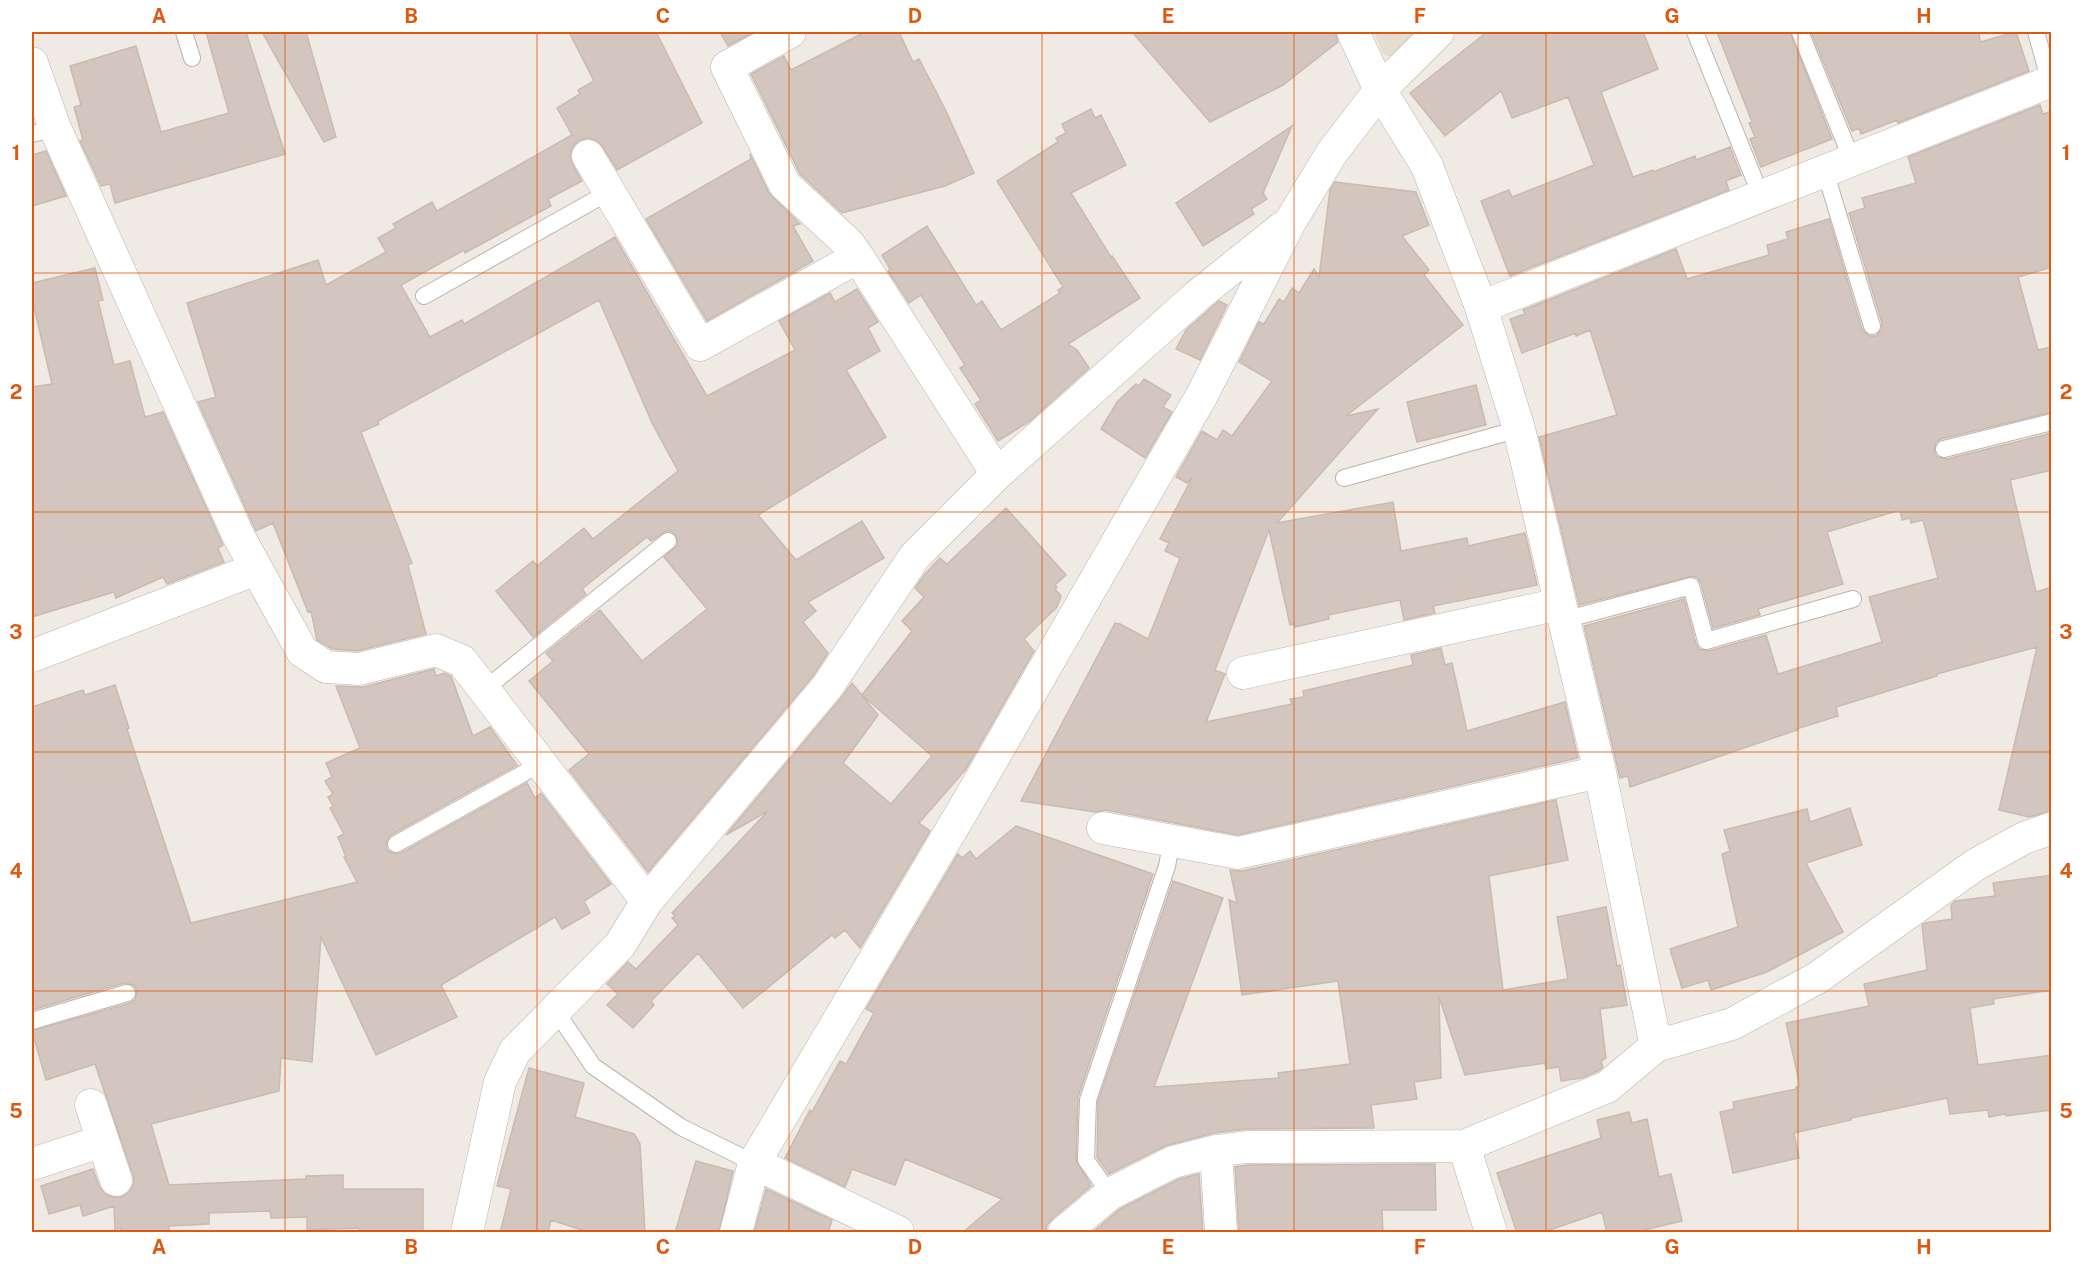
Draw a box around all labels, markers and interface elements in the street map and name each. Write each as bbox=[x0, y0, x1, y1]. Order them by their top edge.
text: A bbox=[152, 4, 166, 28]
text: B bbox=[404, 4, 418, 28]
text: C bbox=[656, 4, 670, 28]
text: D bbox=[908, 4, 922, 28]
text: E bbox=[1162, 4, 1174, 28]
text: F bbox=[1414, 4, 1426, 28]
text: G bbox=[1664, 4, 1680, 28]
text: H bbox=[1916, 4, 1932, 28]
text: 1 bbox=[12, 141, 20, 165]
text: 1 bbox=[2062, 141, 2070, 165]
text: 2 bbox=[10, 380, 22, 404]
text: 2 bbox=[2060, 380, 2072, 404]
text: 3 bbox=[9, 620, 23, 644]
text: 3 bbox=[2059, 620, 2073, 644]
text: 4 bbox=[9, 859, 23, 883]
text: 4 bbox=[2059, 859, 2073, 883]
text: 5 bbox=[9, 1099, 23, 1123]
text: 5 bbox=[2059, 1099, 2073, 1123]
text: A bbox=[152, 1235, 166, 1259]
text: B bbox=[404, 1235, 418, 1259]
text: C bbox=[656, 1235, 670, 1259]
text: D bbox=[908, 1235, 922, 1259]
text: E bbox=[1162, 1235, 1174, 1259]
text: F bbox=[1414, 1235, 1426, 1259]
text: G bbox=[1664, 1235, 1680, 1259]
text: H bbox=[1916, 1235, 1932, 1259]

